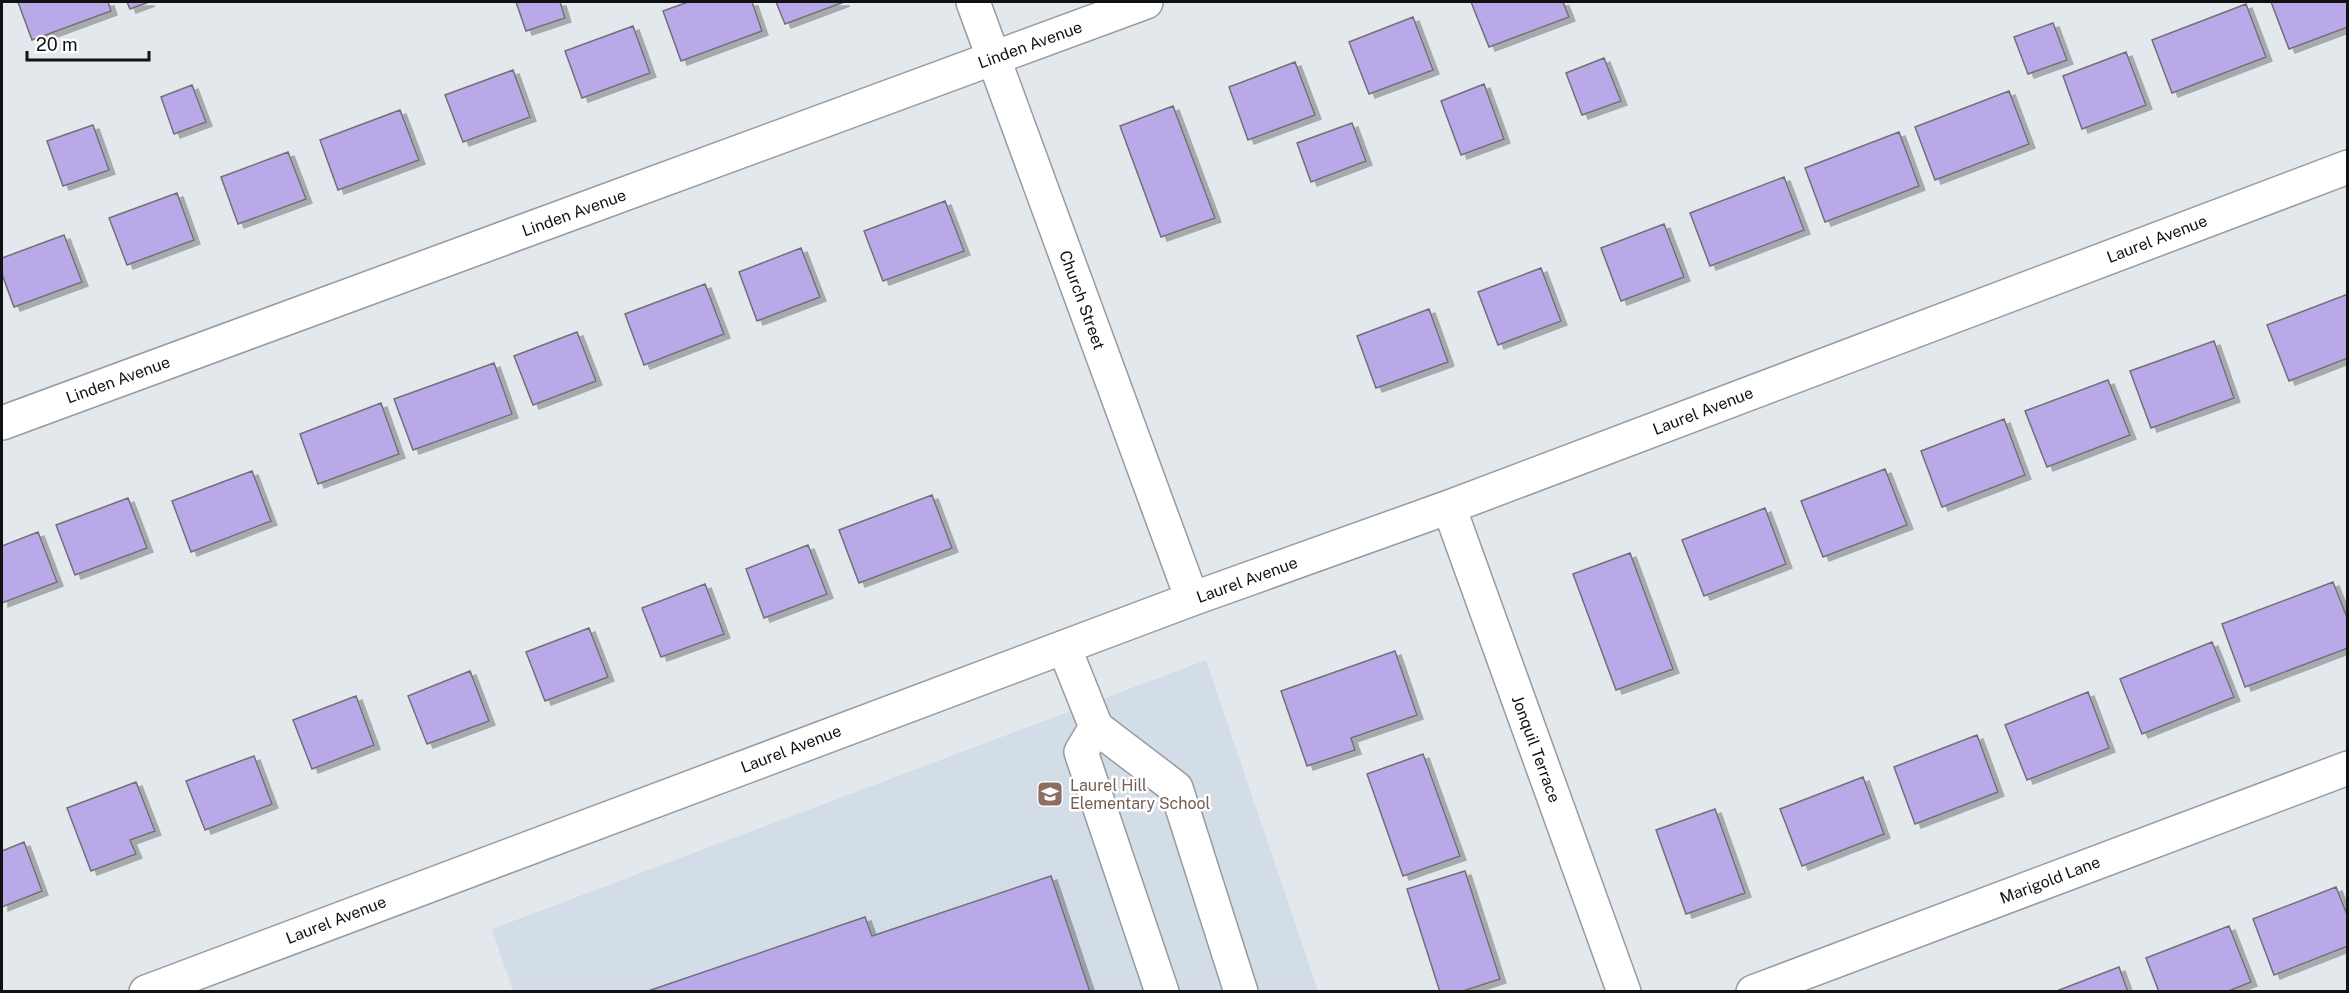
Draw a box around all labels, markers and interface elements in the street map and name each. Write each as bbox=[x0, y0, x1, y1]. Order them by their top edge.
street label: Linden Avenue bbox=[975, 17, 1085, 73]
scale bar bbox=[27, 24, 148, 62]
text: 20 m bbox=[36, 34, 78, 55]
street label: Linden Avenue bbox=[519, 185, 629, 241]
street label: Laurel Avenue bbox=[2104, 211, 2210, 267]
street label: Church Street bbox=[1055, 248, 1109, 352]
street label: Linden Avenue bbox=[63, 352, 173, 408]
street label: Laurel Avenue bbox=[1650, 383, 1756, 439]
street label: Laurel Avenue bbox=[1194, 553, 1300, 607]
street label: Jonquil Terrace bbox=[1508, 693, 1564, 805]
street label: Laurel Avenue bbox=[738, 721, 844, 777]
place label: Laurel Hill Elementary School bbox=[1070, 776, 1211, 813]
school or university icon: Laurel Hill Elementary School bbox=[1035, 779, 1065, 809]
street label: Marigold Lane bbox=[1997, 852, 2103, 908]
street label: Laurel Avenue bbox=[283, 892, 389, 948]

